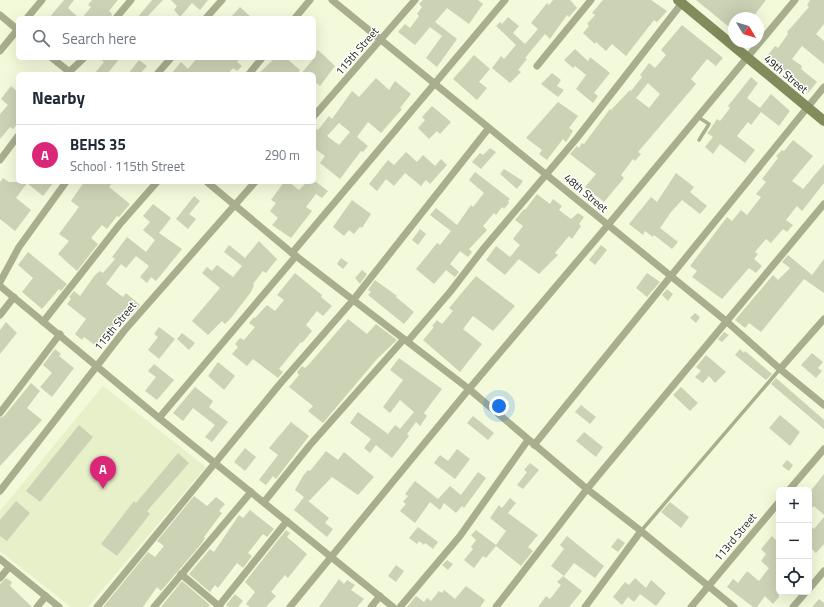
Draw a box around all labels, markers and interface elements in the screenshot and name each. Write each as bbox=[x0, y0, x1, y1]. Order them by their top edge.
north arrow bbox=[728, 12, 764, 48]
search box bbox=[16, 16, 316, 60]
street label: 115th Street bbox=[332, 23, 382, 79]
icon: search bbox=[30, 27, 52, 49]
text: Search here bbox=[62, 27, 136, 50]
street label: 49th Street bbox=[761, 51, 811, 97]
text: Nearby bbox=[32, 85, 85, 111]
text: BEHS 35 bbox=[70, 133, 126, 156]
text: A bbox=[41, 145, 49, 165]
text: 290 m bbox=[264, 145, 300, 165]
text: School · 115th Street bbox=[70, 156, 185, 176]
street label: 48th Street bbox=[561, 170, 611, 216]
street label: 115th Street bbox=[90, 298, 140, 354]
your location bbox=[489, 396, 509, 416]
pin: A bbox=[90, 456, 116, 489]
map controls bbox=[776, 487, 812, 595]
button: + bbox=[776, 487, 812, 523]
street label: 113rd Street bbox=[710, 509, 760, 565]
button: − bbox=[776, 523, 812, 559]
button: locate bbox=[776, 559, 812, 595]

